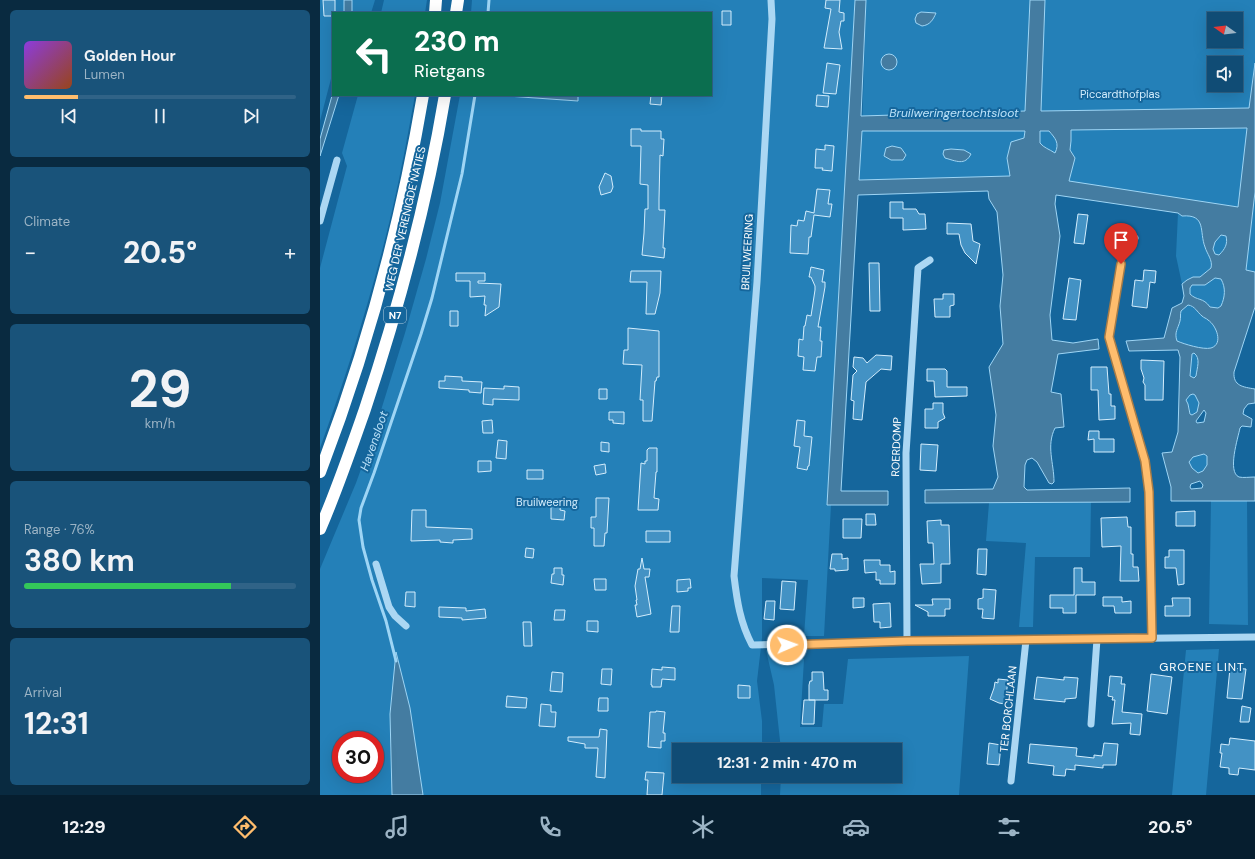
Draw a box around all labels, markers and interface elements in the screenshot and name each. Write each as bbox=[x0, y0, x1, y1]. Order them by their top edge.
north arrow bbox=[1207, 12, 1243, 48]
map controls bbox=[1207, 12, 1243, 92]
text: 230 m bbox=[414, 23, 500, 60]
icon: left bbox=[348, 28, 400, 80]
text: Golden Hour bbox=[84, 46, 176, 66]
button: sound bbox=[1207, 56, 1243, 92]
text: Rietgans bbox=[414, 59, 485, 83]
text: Lumen bbox=[84, 66, 125, 83]
park label: Piccardthofplas bbox=[1080, 87, 1160, 101]
icon: previous bbox=[58, 105, 80, 127]
icon: pause bbox=[149, 105, 171, 127]
icon: next bbox=[240, 105, 262, 127]
water label: Bruilweringertochtsloot bbox=[889, 105, 1019, 121]
street label: WEG DER VERENIGDE NATIES bbox=[381, 145, 429, 293]
text: Climate bbox=[24, 213, 70, 230]
street label: BRUILWEERING bbox=[738, 214, 756, 290]
pin bbox=[1104, 223, 1138, 264]
icon: arrive bbox=[1110, 229, 1132, 251]
text: 20.5° bbox=[123, 233, 197, 272]
text: − bbox=[24, 238, 36, 267]
text: + bbox=[284, 238, 296, 267]
road number: N7 bbox=[384, 307, 406, 323]
text: 29 bbox=[129, 355, 191, 423]
water label: Havensloot bbox=[356, 409, 392, 473]
text: km/h bbox=[145, 415, 175, 432]
street label: ROERDOMP bbox=[888, 417, 904, 477]
park label: Bruilweering bbox=[516, 495, 578, 509]
text: Range · 76% bbox=[24, 521, 95, 538]
text: 380 km bbox=[24, 541, 135, 580]
position arrow bbox=[766, 624, 808, 666]
district label: GROENE LINT bbox=[1159, 659, 1245, 675]
street label: TER BORCHLAAN bbox=[996, 665, 1020, 753]
text: Arrival bbox=[24, 684, 62, 701]
text: 12:31 bbox=[24, 704, 89, 743]
speed limit sign: 30 bbox=[332, 731, 384, 783]
text: 12:31 · 2 min · 470 m bbox=[717, 753, 857, 773]
icon: directions bbox=[231, 813, 259, 841]
icon: music bbox=[383, 813, 411, 841]
icon: phone bbox=[536, 813, 564, 841]
icon: climate bbox=[689, 813, 717, 841]
icon: car bbox=[842, 813, 870, 841]
icon: filters bbox=[995, 813, 1023, 841]
text: 12:29 bbox=[62, 815, 106, 839]
text: 20.5° bbox=[1148, 815, 1192, 839]

